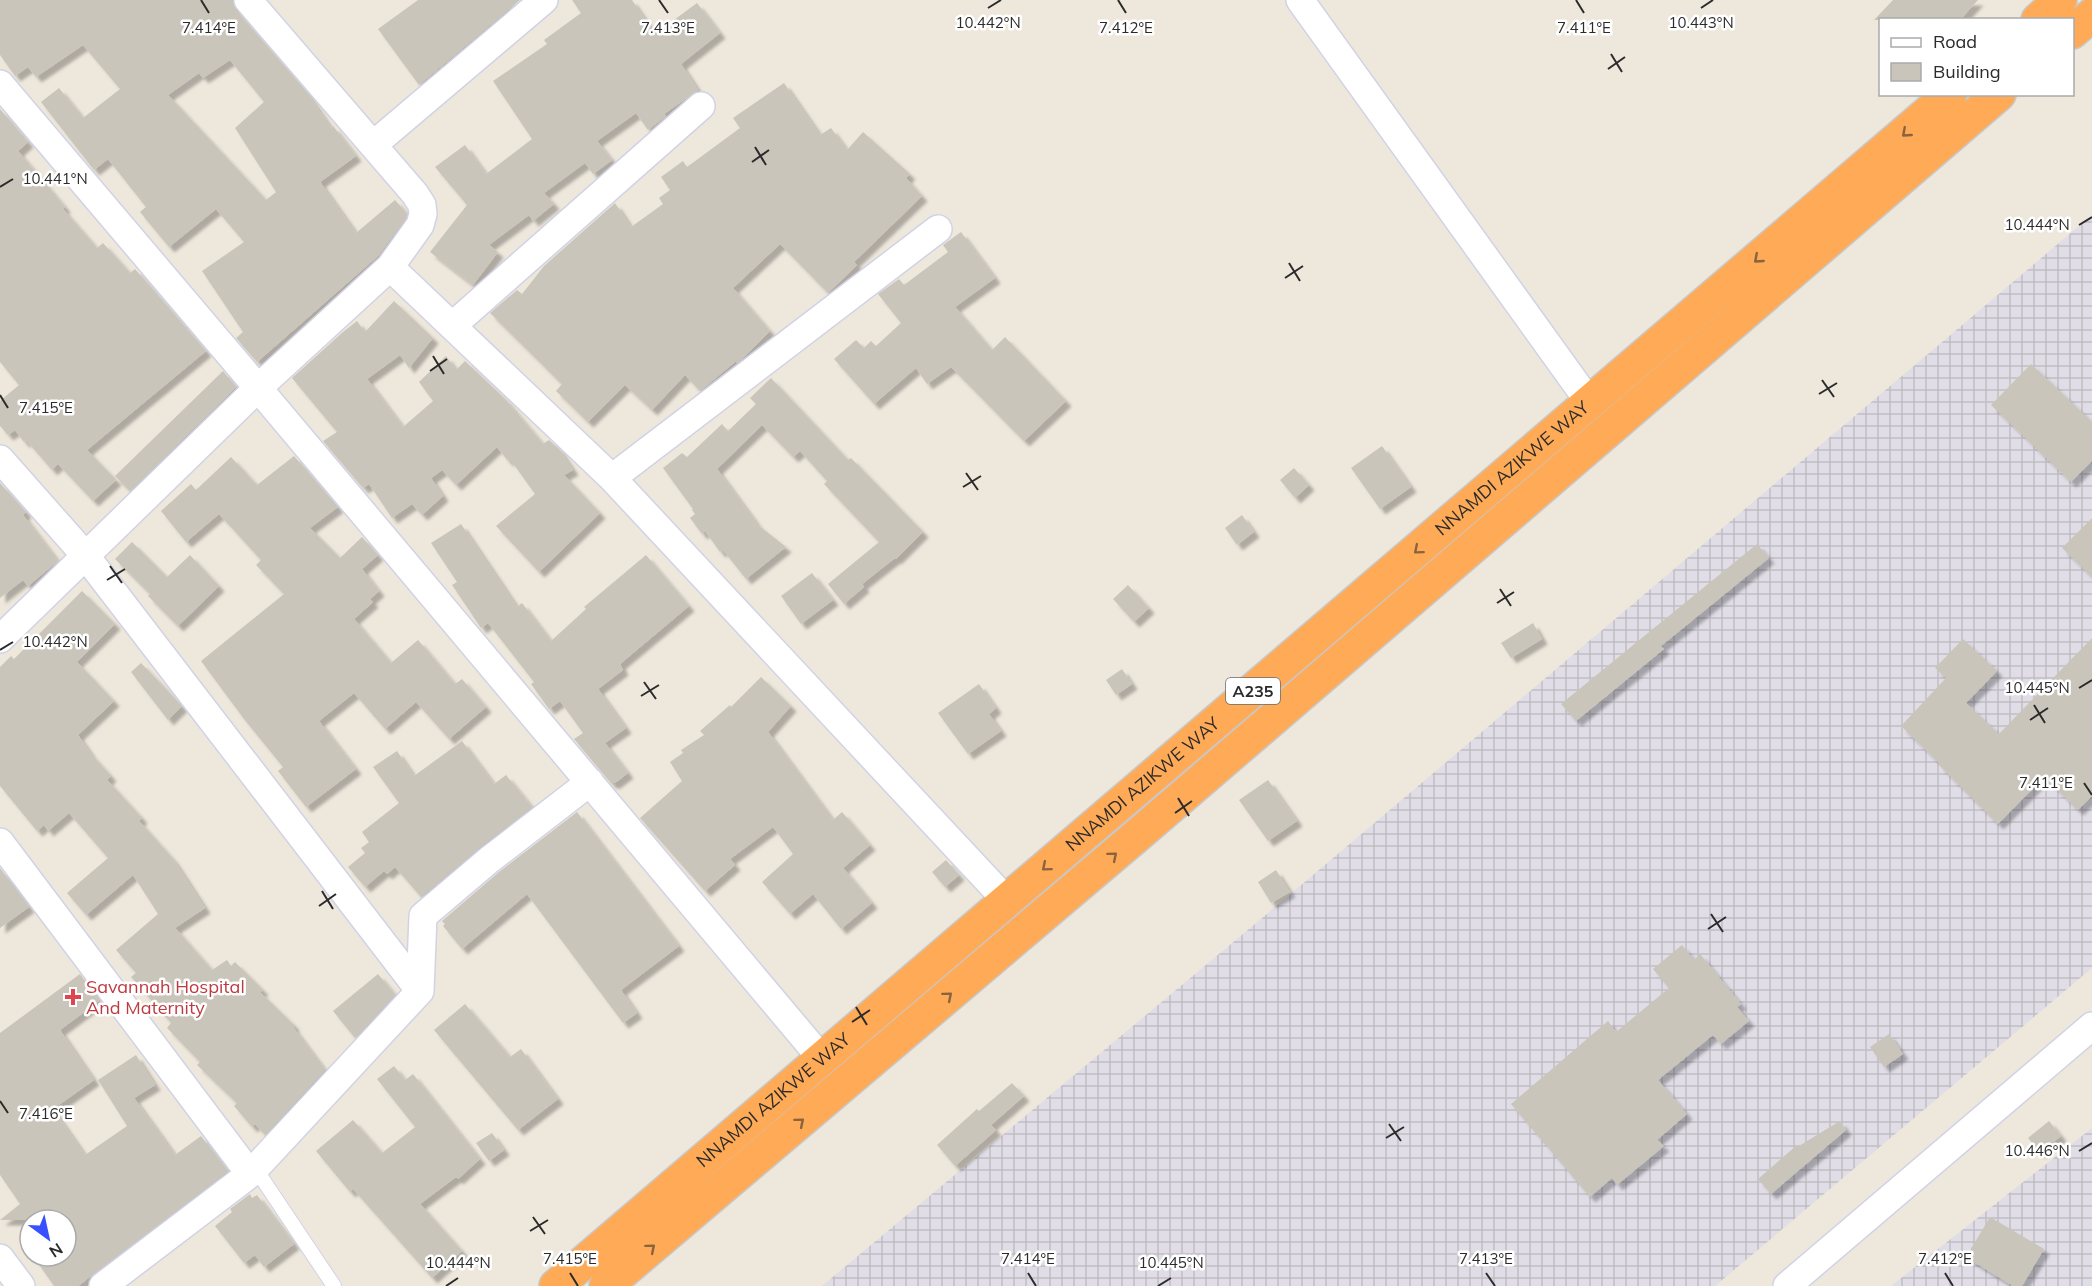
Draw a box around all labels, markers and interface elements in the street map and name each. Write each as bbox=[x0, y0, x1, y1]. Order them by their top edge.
text: 10.442°N bbox=[955, 13, 1021, 32]
text: 10.443°N bbox=[1668, 13, 1734, 32]
text: 7.414°E bbox=[182, 18, 236, 37]
text: 7.413°E bbox=[641, 18, 695, 37]
text: 7.412°E bbox=[1099, 18, 1153, 37]
text: 7.411°E bbox=[1557, 18, 1611, 37]
legend bbox=[1879, 18, 2074, 96]
text: Road bbox=[1933, 30, 1977, 53]
text: Building bbox=[1933, 60, 2001, 83]
one-way arrow bbox=[1902, 125, 1913, 136]
text: 10.441°N bbox=[22, 169, 88, 188]
text: 10.444°N bbox=[2004, 215, 2070, 234]
one-way arrow bbox=[1754, 252, 1765, 263]
street label: NNAMDI AZIKWE WAY bbox=[1430, 395, 1594, 540]
text: 7.415°E bbox=[19, 398, 73, 417]
one-way arrow bbox=[1414, 543, 1425, 554]
text: 10.442°N bbox=[22, 632, 88, 651]
road number: A235 bbox=[1226, 678, 1280, 704]
text: 10.445°N bbox=[2004, 678, 2070, 697]
street label: NNAMDI AZIKWE WAY bbox=[1061, 711, 1225, 856]
text: 7.411°E bbox=[2019, 773, 2073, 792]
one-way arrow bbox=[1106, 852, 1117, 863]
one-way arrow bbox=[1042, 860, 1053, 871]
place label: Savannah Hospital And Maternity bbox=[86, 975, 245, 1019]
marker: Savannah Hospital And Maternity bbox=[64, 988, 82, 1006]
one-way arrow bbox=[941, 992, 952, 1003]
street label: NNAMDI AZIKWE WAY bbox=[691, 1027, 856, 1172]
text: 7.416°E bbox=[19, 1104, 73, 1123]
one-way arrow bbox=[793, 1118, 804, 1129]
text: 10.446°N bbox=[2004, 1141, 2070, 1160]
north arrow bbox=[18, 1208, 78, 1268]
text: N bbox=[46, 1239, 67, 1262]
one-way arrow bbox=[644, 1244, 655, 1255]
text: 7.415°E bbox=[543, 1249, 597, 1268]
text: 7.414°E bbox=[1001, 1249, 1055, 1268]
text: 7.413°E bbox=[1459, 1249, 1513, 1268]
text: 7.412°E bbox=[1918, 1249, 1972, 1268]
text: 10.444°N bbox=[425, 1253, 491, 1272]
text: 10.445°N bbox=[1138, 1253, 1204, 1272]

